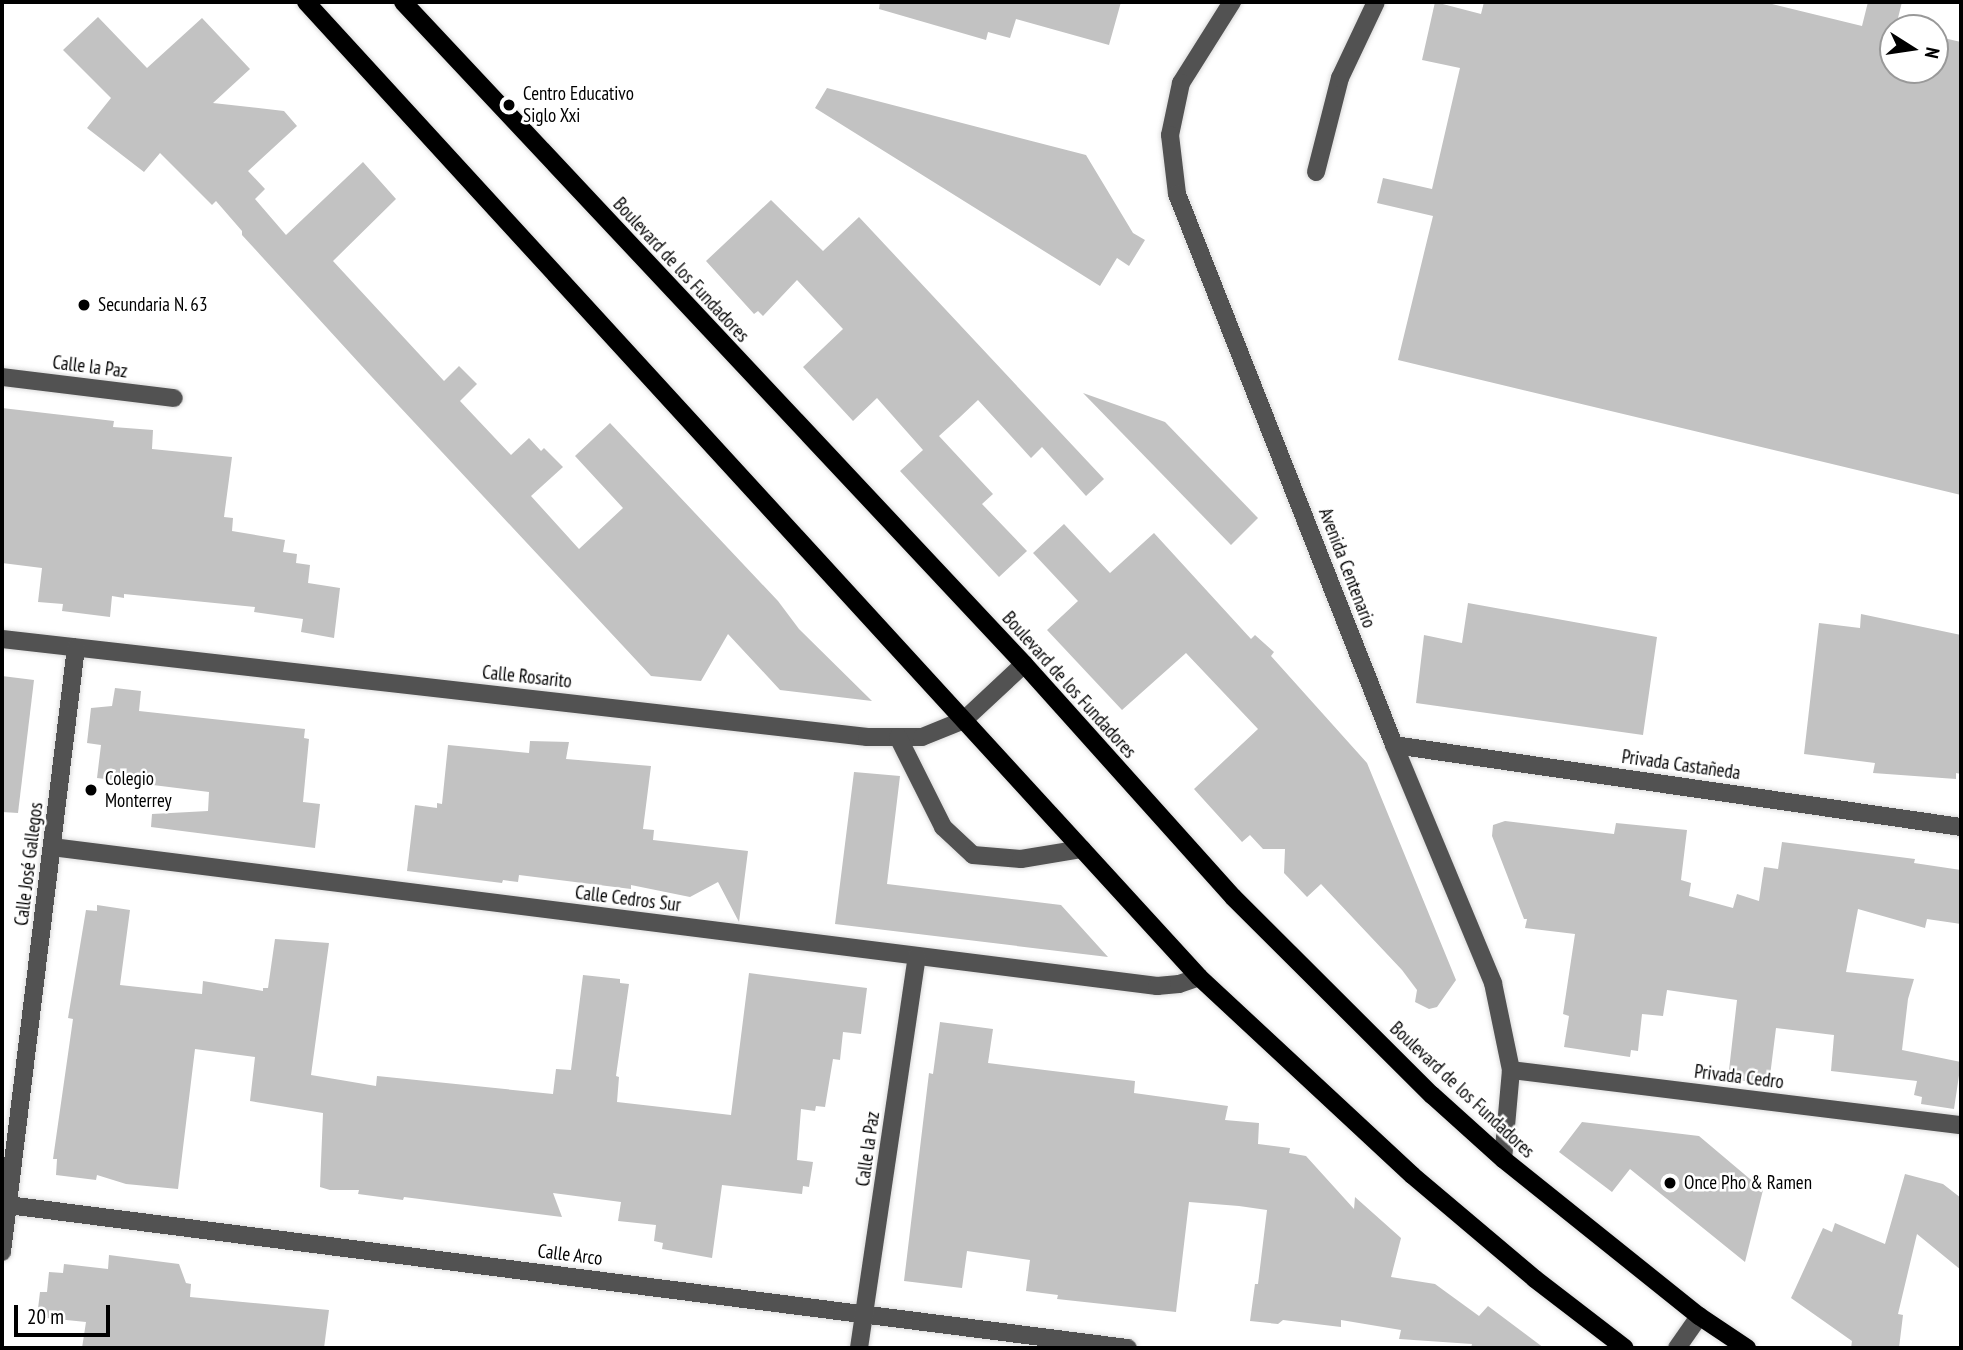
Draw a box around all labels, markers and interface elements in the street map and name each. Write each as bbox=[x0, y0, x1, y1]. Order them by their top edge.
north arrow bbox=[1879, 14, 1949, 84]
text: N bbox=[1920, 45, 1945, 60]
place label: Centro Educativo Siglo Xxi bbox=[523, 83, 634, 127]
marker: Centro Educativo Siglo Xxi bbox=[501, 97, 517, 113]
street label: Boulevard de los Fundadores bbox=[608, 193, 754, 347]
place label: Secundaria N. 63 bbox=[98, 294, 209, 316]
marker: Secundaria N. 63 bbox=[76, 297, 92, 313]
street label: Calle la Paz bbox=[51, 351, 129, 383]
street label: Avenida Centenario bbox=[1314, 505, 1380, 631]
street label: Boulevard de los Fundadores bbox=[997, 607, 1141, 763]
street label: Calle Rosarito bbox=[481, 661, 573, 693]
street label: Privada Castañeda bbox=[1620, 745, 1742, 785]
place label: Colegio Monterrey bbox=[105, 768, 172, 812]
marker: Colegio Monterrey bbox=[83, 782, 99, 798]
street label: Calle José Gallegos bbox=[10, 801, 48, 927]
street label: Calle Cedros Sur bbox=[574, 881, 682, 917]
street label: Boulevard de los Fundadores bbox=[1385, 1017, 1539, 1163]
street label: Privada Cedro bbox=[1693, 1060, 1785, 1094]
street label: Calle la Paz bbox=[851, 1110, 885, 1188]
place label: Once Pho & Ramen bbox=[1684, 1172, 1812, 1194]
marker: Once Pho & Ramen bbox=[1662, 1175, 1678, 1191]
street label: Calle Arco bbox=[536, 1240, 604, 1270]
scale bar bbox=[18, 1290, 114, 1334]
text: 20 m bbox=[27, 1303, 64, 1330]

